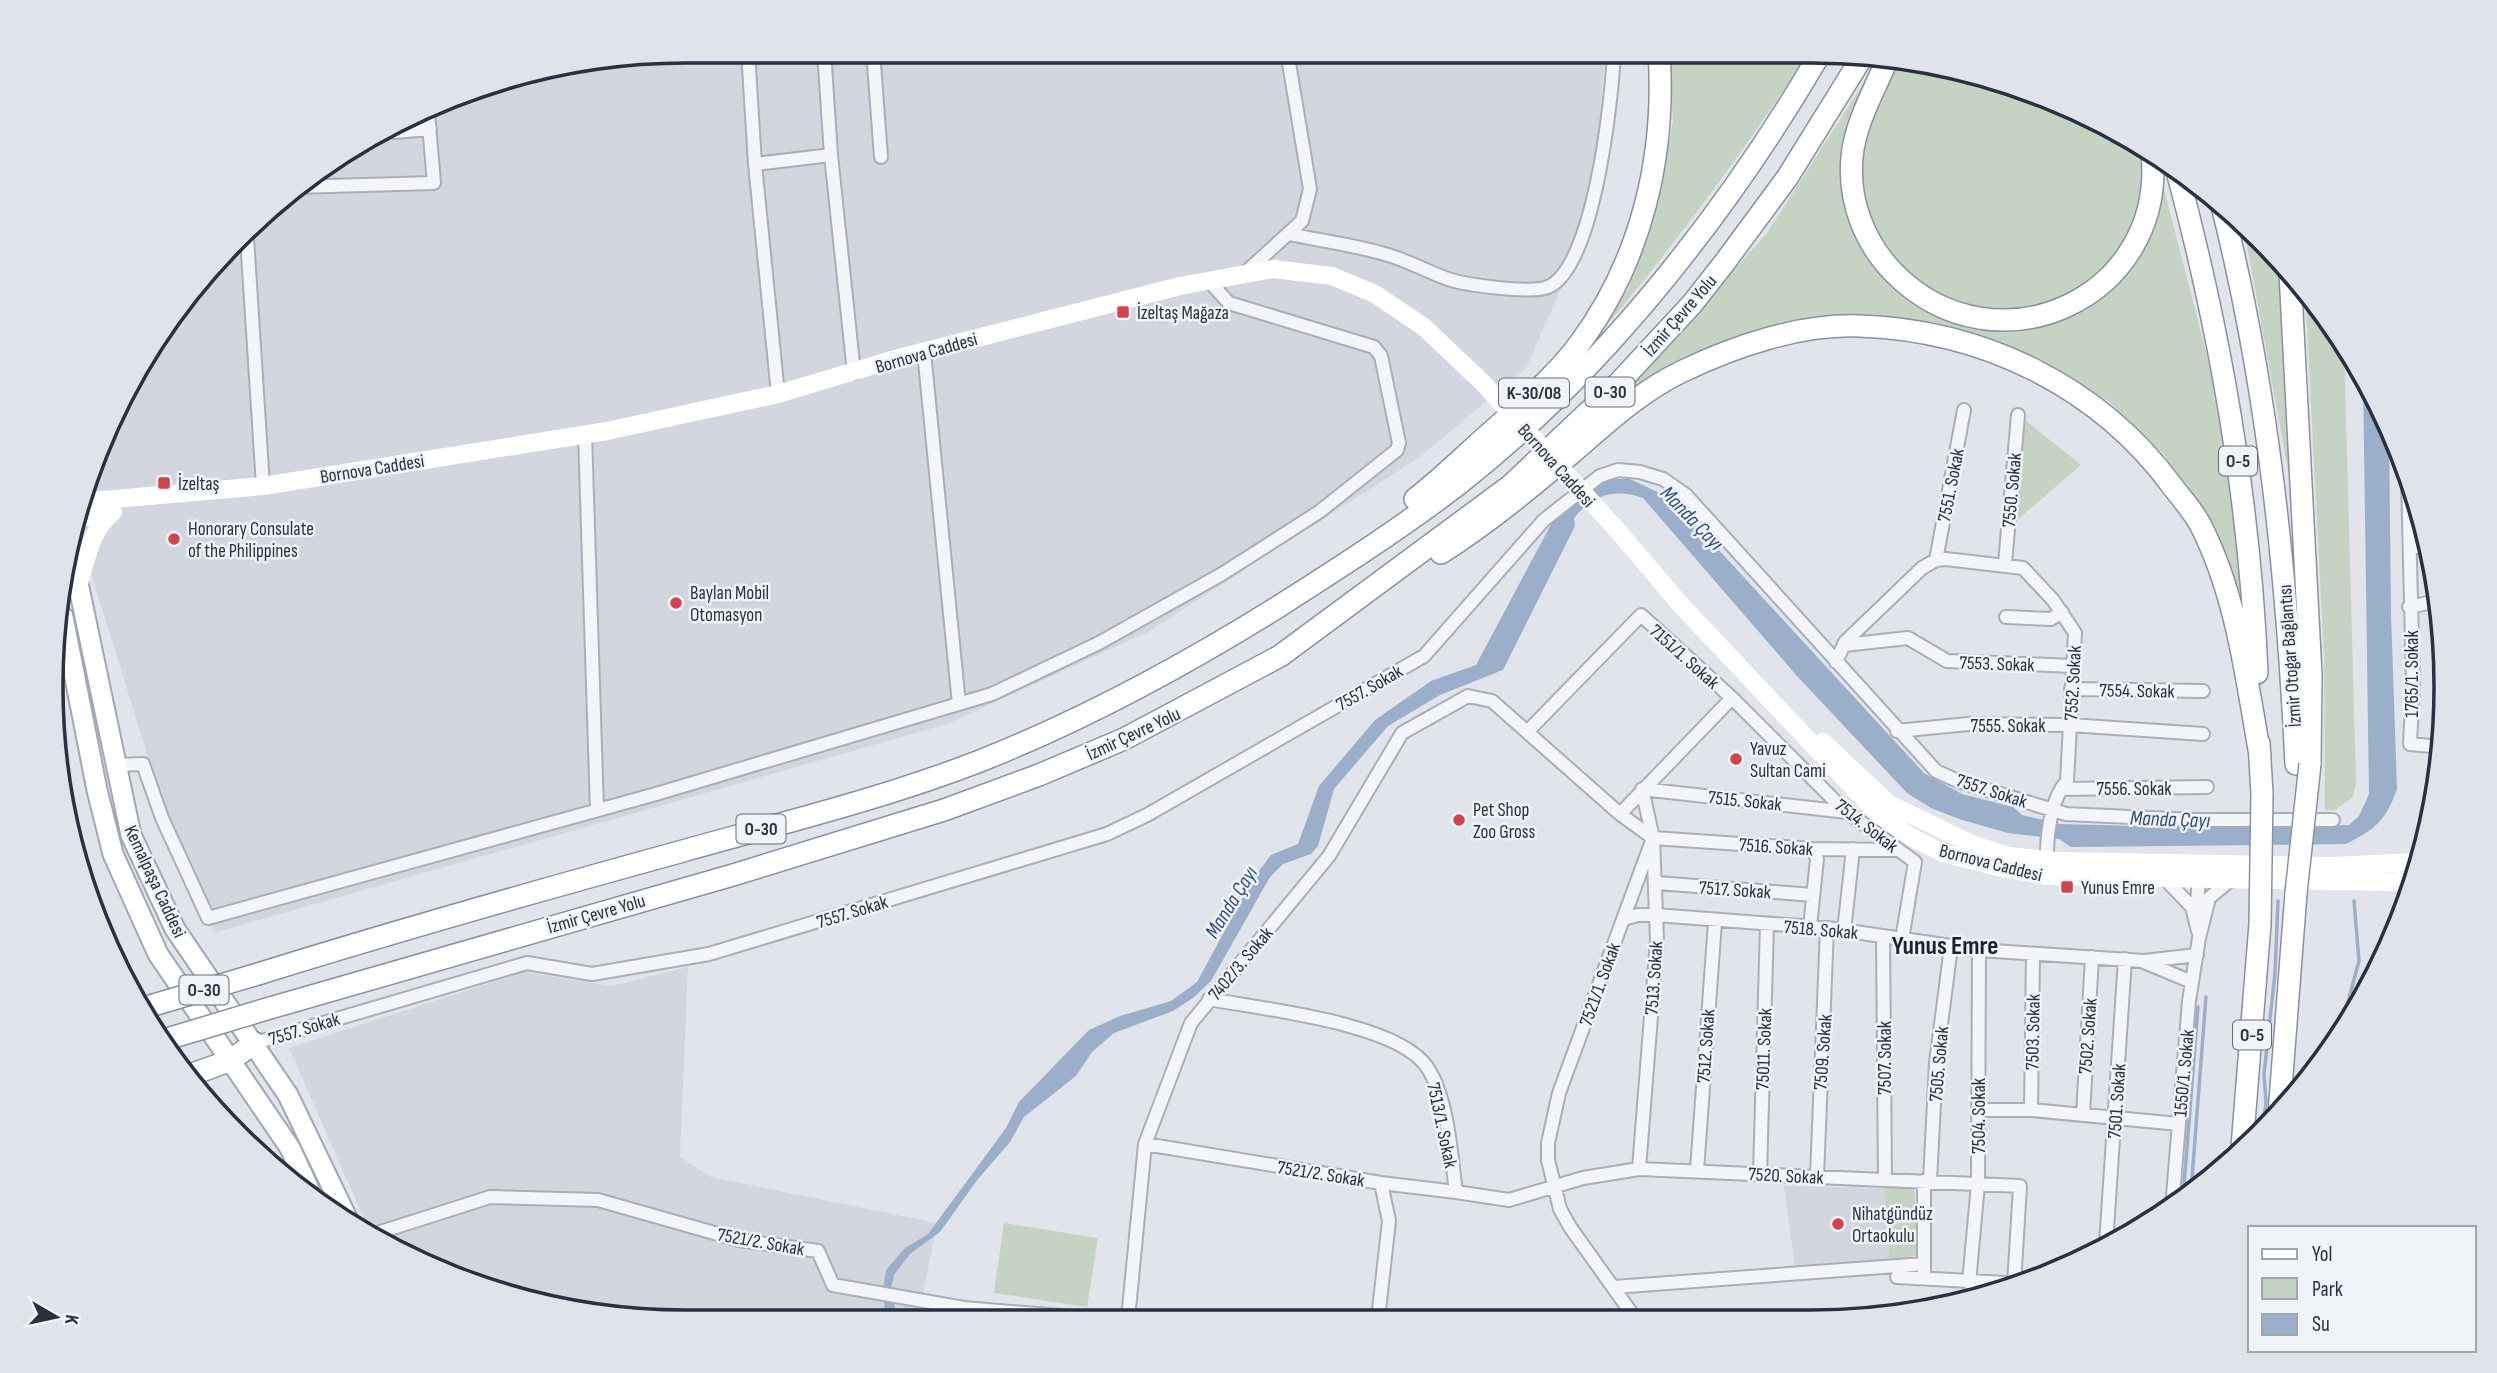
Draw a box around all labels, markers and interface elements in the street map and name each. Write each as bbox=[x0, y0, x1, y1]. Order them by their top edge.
street label: İzmir Çevre Yolu bbox=[1638, 270, 1722, 362]
place label: İzeltaş Mağaza bbox=[1137, 302, 1229, 325]
marker: İzeltaş Mağaza bbox=[1115, 304, 1131, 320]
street label: Bornova Caddesi bbox=[873, 328, 980, 379]
road number: O-30 bbox=[1586, 378, 1634, 406]
road number: K-30/08 bbox=[1499, 379, 1569, 408]
street label: Bornova Caddesi bbox=[1512, 419, 1600, 513]
street label: 7551. Sokak bbox=[1933, 446, 1970, 524]
road number: O-5 bbox=[2219, 447, 2257, 476]
street label: Bornova Caddesi bbox=[319, 450, 426, 489]
street label: 7550. Sokak bbox=[1998, 451, 2027, 529]
place label: İzeltaş bbox=[178, 473, 220, 496]
marker: İzeltaş bbox=[156, 475, 172, 491]
water label: Manda Çayı bbox=[1655, 481, 1729, 556]
place label: Honorary Consulate of the Philippines bbox=[188, 518, 314, 563]
marker: Honorary Consulate of the Philippines bbox=[166, 531, 182, 547]
place label: Baylan Mobil Otomasyon bbox=[690, 582, 769, 627]
street label: İzmir Otogar Bağlantısı bbox=[2274, 584, 2307, 728]
marker: Baylan Mobil Otomasyon bbox=[668, 595, 684, 611]
street label: 7151/1. Sokak bbox=[1644, 620, 1724, 695]
street label: 1765/1. Sokak bbox=[2401, 630, 2424, 718]
street label: 7552. Sokak bbox=[2060, 644, 2087, 721]
street label: 7553. Sokak bbox=[1959, 652, 2036, 677]
street label: 7557. Sokak bbox=[1332, 660, 1408, 717]
street label: 7554. Sokak bbox=[2099, 679, 2176, 704]
street label: İzmir Çevre Yolu bbox=[1083, 703, 1184, 766]
street label: 7555. Sokak bbox=[1971, 715, 2046, 738]
place label: Yavuz Sultan Cami bbox=[1750, 738, 1826, 783]
marker: Yavuz Sultan Cami bbox=[1728, 751, 1744, 767]
street label: 7557. Sokak bbox=[1953, 769, 2031, 814]
street label: 7556. Sokak bbox=[2096, 778, 2172, 801]
street label: 7515. Sokak bbox=[1707, 786, 1784, 817]
street label: 7514. Sokak bbox=[1830, 794, 1903, 859]
place label: Pet Shop Zoo Gross bbox=[1473, 799, 1535, 844]
water label: Manda Çayı bbox=[2130, 806, 2211, 833]
marker: Pet Shop Zoo Gross bbox=[1451, 812, 1467, 828]
road number: O-30 bbox=[736, 814, 786, 844]
street label: Kemalpaşa Caddesi bbox=[119, 822, 191, 941]
street label: 7516. Sokak bbox=[1738, 833, 1814, 862]
street label: Bornova Caddesi bbox=[1937, 840, 2044, 887]
water label: Manda Çayı bbox=[1200, 862, 1263, 943]
street label: 7517. Sokak bbox=[1698, 877, 1772, 905]
place label: Yunus Emre bbox=[2081, 877, 2155, 900]
marker: Yunus Emre bbox=[2059, 879, 2075, 895]
street label: İzmir Çevre Yolu bbox=[545, 889, 648, 939]
street label: 7557. Sokak bbox=[814, 891, 891, 934]
street label: 7518. Sokak bbox=[1783, 916, 1860, 945]
street label: 7402/3. Sokak bbox=[1204, 922, 1279, 1006]
district label: Yunus Emre bbox=[1892, 931, 1998, 962]
street label: 7521/1. Sokak bbox=[1575, 939, 1626, 1029]
street label: 7513. Sokak bbox=[1640, 940, 1669, 1016]
road number: O-30 bbox=[180, 975, 228, 1004]
street label: 7503. Sokak bbox=[2021, 993, 2046, 1070]
street label: 7502. Sokak bbox=[2074, 997, 2103, 1075]
street label: 7512. Sokak bbox=[1692, 1007, 1721, 1084]
street label: 75011. Sokak bbox=[1752, 1007, 1777, 1090]
street label: 7557. Sokak bbox=[266, 1008, 343, 1051]
street label: 7509. Sokak bbox=[1809, 1013, 1838, 1091]
street label: 7507. Sokak bbox=[1874, 1020, 1897, 1095]
road number: O-5 bbox=[2233, 1020, 2271, 1050]
street label: 7505. Sokak bbox=[1925, 1025, 1954, 1103]
street label: 1550/1. Sokak bbox=[2169, 1028, 2200, 1118]
street label: 7501. Sokak bbox=[2103, 1062, 2132, 1139]
street label: 7504. Sokak bbox=[1968, 1077, 1991, 1154]
street label: 7513/1. Sokak bbox=[1421, 1080, 1462, 1171]
street label: 7521/2. Sokak bbox=[1276, 1156, 1367, 1193]
street label: 7520. Sokak bbox=[1748, 1163, 1825, 1190]
place label: Nihatgündüz Ortaokulu bbox=[1852, 1203, 1933, 1248]
marker: Nihatgündüz Ortaokulu bbox=[1830, 1216, 1846, 1232]
street label: 7521/2. Sokak bbox=[715, 1224, 807, 1262]
legend bbox=[2248, 1226, 2476, 1352]
text: Yol bbox=[2312, 1242, 2332, 1267]
text: Park bbox=[2312, 1277, 2343, 1302]
north arrow bbox=[21, 1282, 91, 1352]
text: Su bbox=[2312, 1312, 2330, 1337]
text: K bbox=[59, 1313, 83, 1326]

